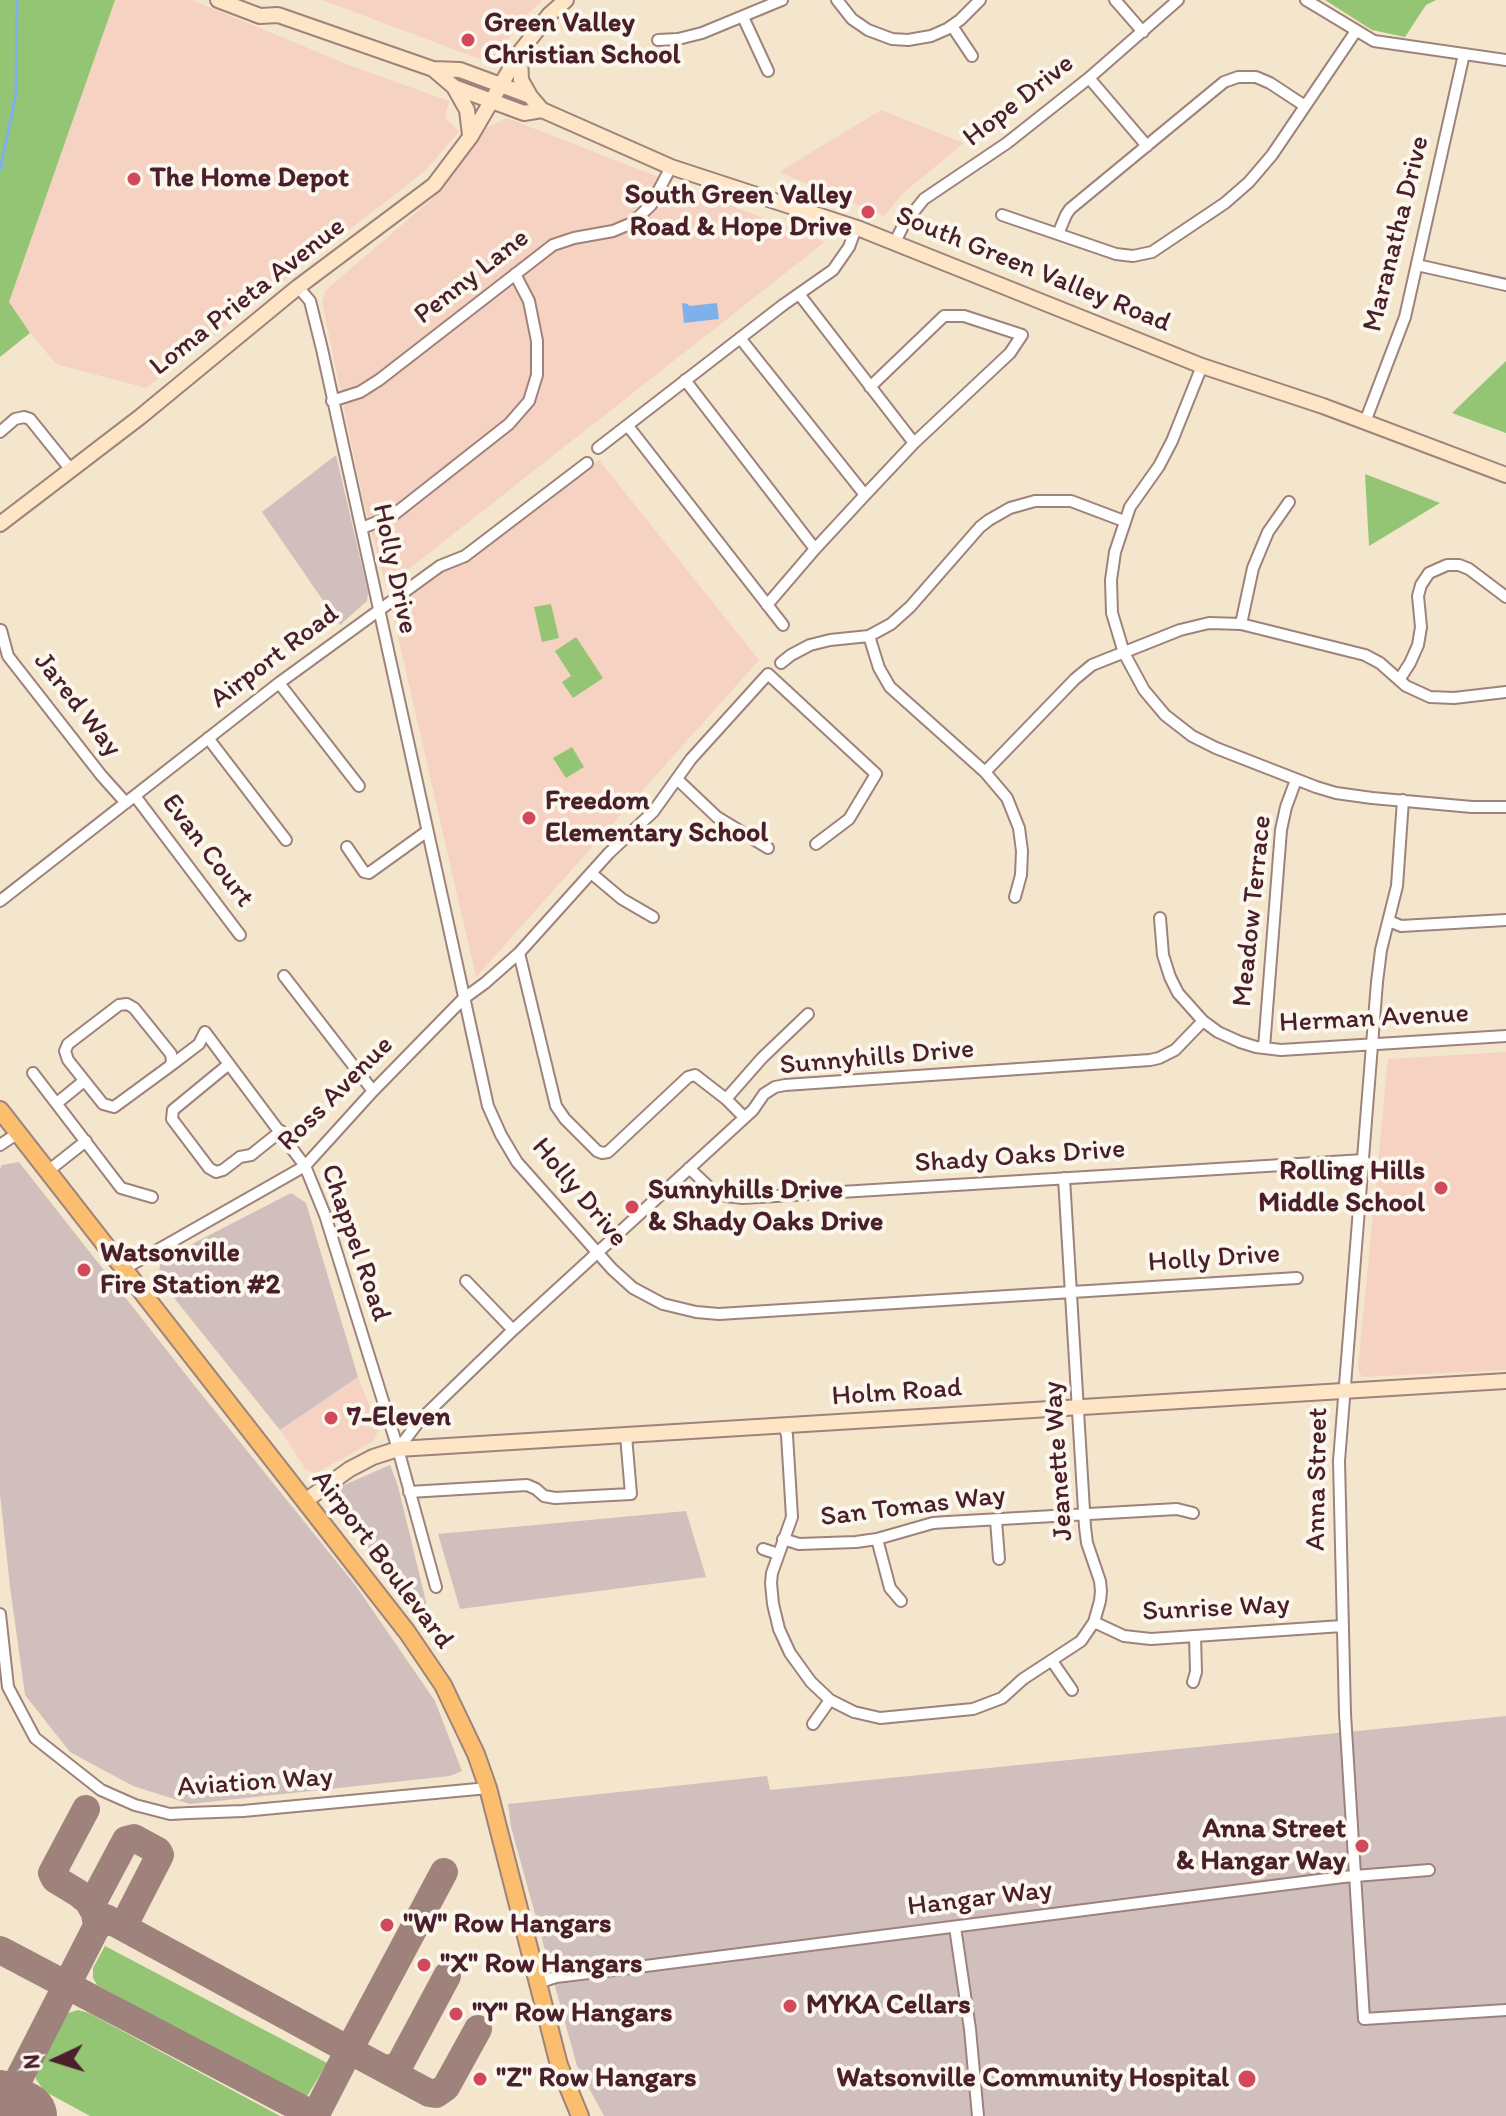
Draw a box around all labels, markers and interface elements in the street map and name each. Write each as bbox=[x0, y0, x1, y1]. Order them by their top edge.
place label: Green Valley Christian School bbox=[484, 7, 681, 73]
marker: Green Valley Christian School bbox=[459, 31, 477, 49]
street label: Hope Drive bbox=[957, 47, 1081, 155]
street label: Maranatha Drive bbox=[1356, 133, 1438, 335]
place label: The Home Depot bbox=[150, 162, 349, 196]
marker: The Home Depot bbox=[125, 170, 143, 188]
place label: South Green Valley Road & Hope Drive bbox=[625, 179, 852, 245]
street label: South Green Valley Road bbox=[891, 199, 1175, 341]
marker: South Green Valley Road & Hope Drive bbox=[859, 203, 877, 221]
street label: Loma Prieta Avenue bbox=[144, 210, 352, 384]
street label: Penny Lane bbox=[408, 222, 536, 332]
street label: Holly Drive bbox=[364, 501, 424, 637]
street label: Airport Road bbox=[204, 598, 346, 716]
street label: Jared Way bbox=[26, 646, 128, 764]
place label: Freedom Elementary School bbox=[545, 785, 768, 851]
street label: Evan Court bbox=[154, 788, 260, 914]
marker: Freedom Elementary School bbox=[520, 809, 538, 827]
street label: Meadow Terrace bbox=[1226, 813, 1280, 1009]
street label: Herman Avenue bbox=[1278, 997, 1470, 1041]
street label: Ross Avenue bbox=[271, 1029, 401, 1159]
street label: Sunnyhills Drive bbox=[778, 1033, 976, 1083]
street label: Holly Drive bbox=[524, 1132, 634, 1254]
street label: Shady Oaks Drive bbox=[914, 1133, 1126, 1181]
place label: Rolling Hills Middle School bbox=[1258, 1155, 1425, 1221]
street label: Chappel Road bbox=[312, 1160, 398, 1326]
place label: Sunnyhills Drive & Shady Oaks Drive bbox=[648, 1174, 883, 1240]
marker: Rolling Hills Middle School bbox=[1432, 1179, 1450, 1197]
marker: Sunnyhills Drive & Shady Oaks Drive bbox=[623, 1198, 641, 1216]
place label: Watsonville Fire Station #2 bbox=[100, 1237, 280, 1303]
street label: Holly Drive bbox=[1147, 1238, 1281, 1280]
marker: Watsonville Fire Station #2 bbox=[75, 1261, 93, 1279]
street label: Holm Road bbox=[831, 1372, 963, 1414]
street label: Jeanette Way bbox=[1037, 1380, 1081, 1542]
place label: 7-Eleven bbox=[347, 1401, 451, 1435]
street label: Anna Street bbox=[1300, 1407, 1336, 1551]
marker: 7-Eleven bbox=[322, 1409, 340, 1427]
street label: Airport Boulevard bbox=[304, 1464, 460, 1656]
street label: San Tomas Way bbox=[819, 1479, 1007, 1535]
street label: Sunrise Way bbox=[1141, 1588, 1291, 1630]
street label: Aviation Way bbox=[176, 1761, 334, 1805]
place label: Anna Street & Hangar Way bbox=[1176, 1813, 1346, 1879]
marker: Anna Street & Hangar Way bbox=[1353, 1837, 1371, 1855]
street label: Hangar Way bbox=[906, 1873, 1054, 1925]
place label: "W" Row Hangars bbox=[403, 1908, 611, 1942]
marker: "W" Row Hangars bbox=[378, 1916, 396, 1934]
place label: "X" Row Hangars bbox=[440, 1948, 642, 1982]
marker: "X" Row Hangars bbox=[415, 1956, 433, 1974]
place label: MYKA Cellars bbox=[806, 1989, 971, 2023]
place label: "Y" Row Hangars bbox=[472, 1997, 672, 2031]
marker: MYKA Cellars bbox=[781, 1997, 799, 2015]
marker: "Y" Row Hangars bbox=[447, 2005, 465, 2023]
north arrow bbox=[16, 2020, 96, 2100]
text: N bbox=[18, 2053, 46, 2070]
place label: "Z" Row Hangars bbox=[496, 2062, 696, 2096]
place label: Watsonville Community Hospital bbox=[836, 2062, 1229, 2096]
marker: Watsonville Community Hospital bbox=[1236, 2068, 1258, 2090]
marker: "Z" Row Hangars bbox=[471, 2070, 489, 2088]

